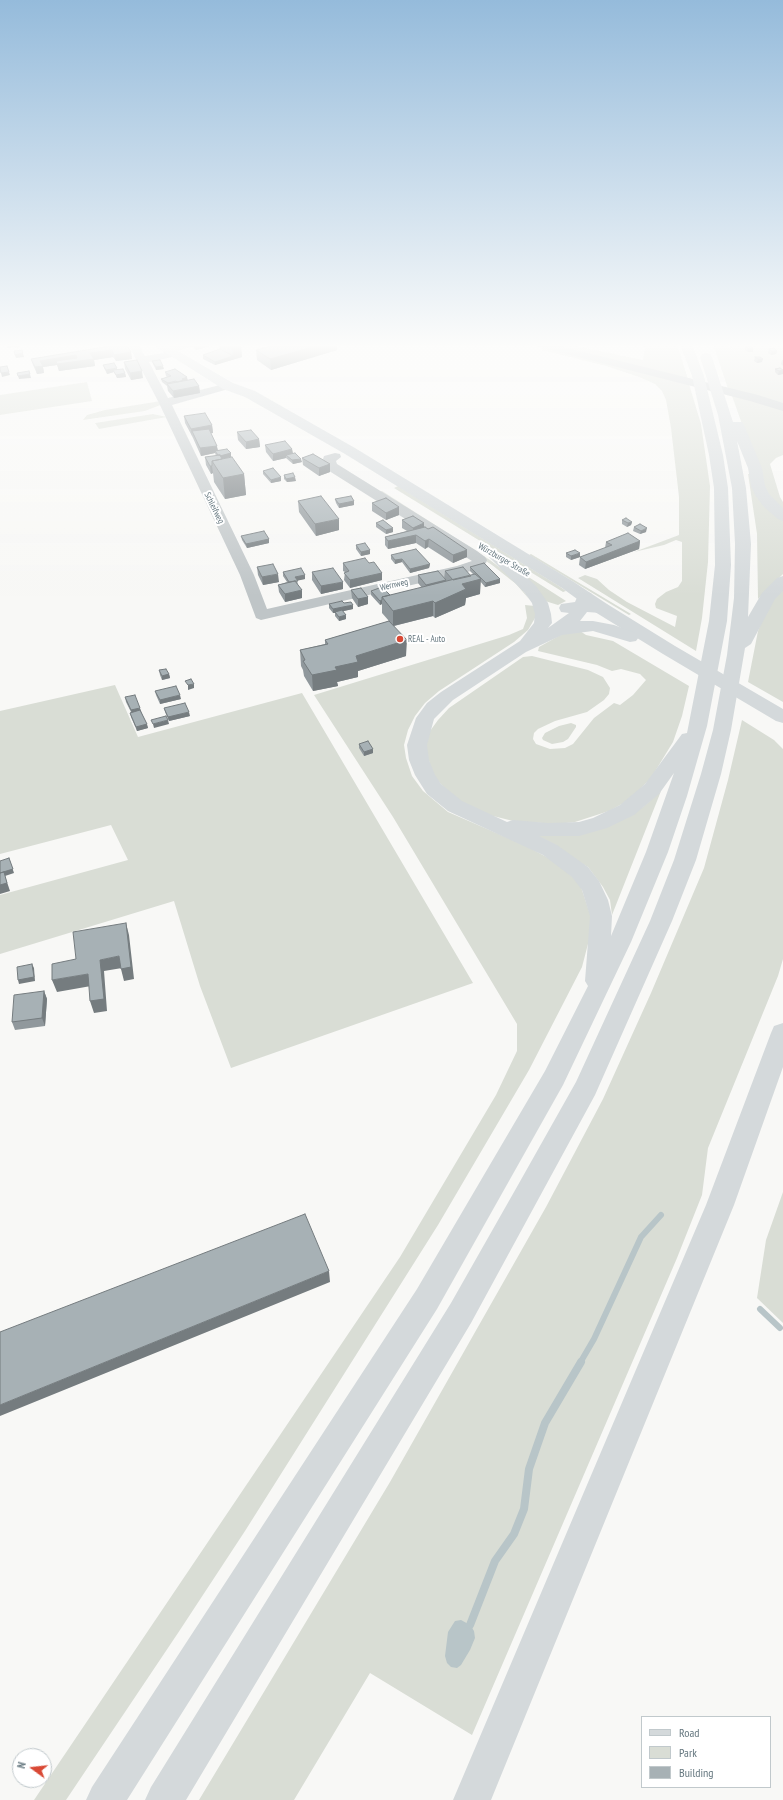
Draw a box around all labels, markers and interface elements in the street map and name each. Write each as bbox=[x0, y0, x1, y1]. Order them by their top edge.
street label: Schleifweg bbox=[202, 490, 226, 526]
street label: Würzburger Straße bbox=[476, 541, 532, 579]
street label: Wernweg bbox=[379, 577, 409, 593]
marker: REAL - Auto bbox=[395, 634, 405, 644]
place label: REAL - Auto bbox=[408, 634, 445, 644]
legend bbox=[641, 1716, 771, 1788]
text: Road bbox=[679, 1725, 699, 1740]
text: Park bbox=[679, 1745, 697, 1760]
north arrow bbox=[12, 1748, 52, 1788]
text: N bbox=[14, 1760, 29, 1770]
text: Building bbox=[679, 1765, 714, 1780]

